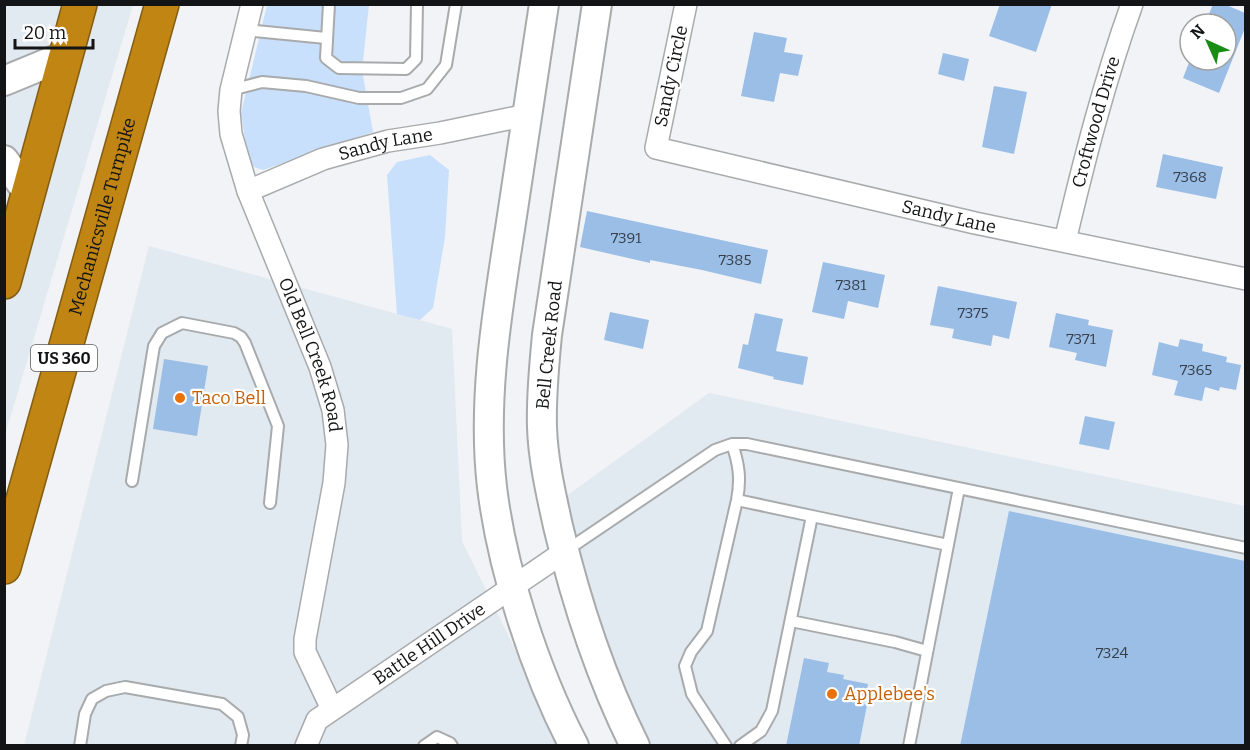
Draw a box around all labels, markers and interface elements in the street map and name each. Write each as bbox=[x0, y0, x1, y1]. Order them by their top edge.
scale bar bbox=[15, 12, 93, 50]
north arrow bbox=[1178, 12, 1238, 72]
text: N bbox=[1187, 21, 1209, 43]
text: 20 m bbox=[24, 22, 66, 44]
street label: Sandy Circle bbox=[650, 23, 692, 129]
street label: Croftwood Drive bbox=[1067, 54, 1125, 190]
street label: Mechanicsville Turnpike bbox=[64, 115, 141, 318]
street label: Sandy Lane bbox=[336, 123, 434, 165]
house number: 7368 bbox=[1173, 168, 1207, 186]
street label: Sandy Lane bbox=[900, 195, 998, 238]
house number: 7391 bbox=[611, 229, 641, 247]
house number: 7385 bbox=[719, 251, 751, 269]
street label: Old Bell Creek Road bbox=[274, 274, 346, 433]
house number: 7381 bbox=[836, 276, 866, 294]
street label: Bell Creek Road bbox=[531, 279, 567, 411]
house number: 7375 bbox=[957, 304, 989, 322]
house number: 7371 bbox=[1066, 330, 1096, 348]
road number: US 360 bbox=[31, 345, 97, 371]
house number: 7365 bbox=[1180, 361, 1212, 379]
place label: Taco Bell bbox=[192, 387, 266, 409]
marker: Taco Bell bbox=[173, 391, 187, 405]
street label: Battle Hill Drive bbox=[369, 598, 489, 689]
house number: 7324 bbox=[1096, 644, 1129, 662]
place label: Applebee's bbox=[844, 683, 935, 705]
marker: Applebee's bbox=[825, 687, 839, 701]

